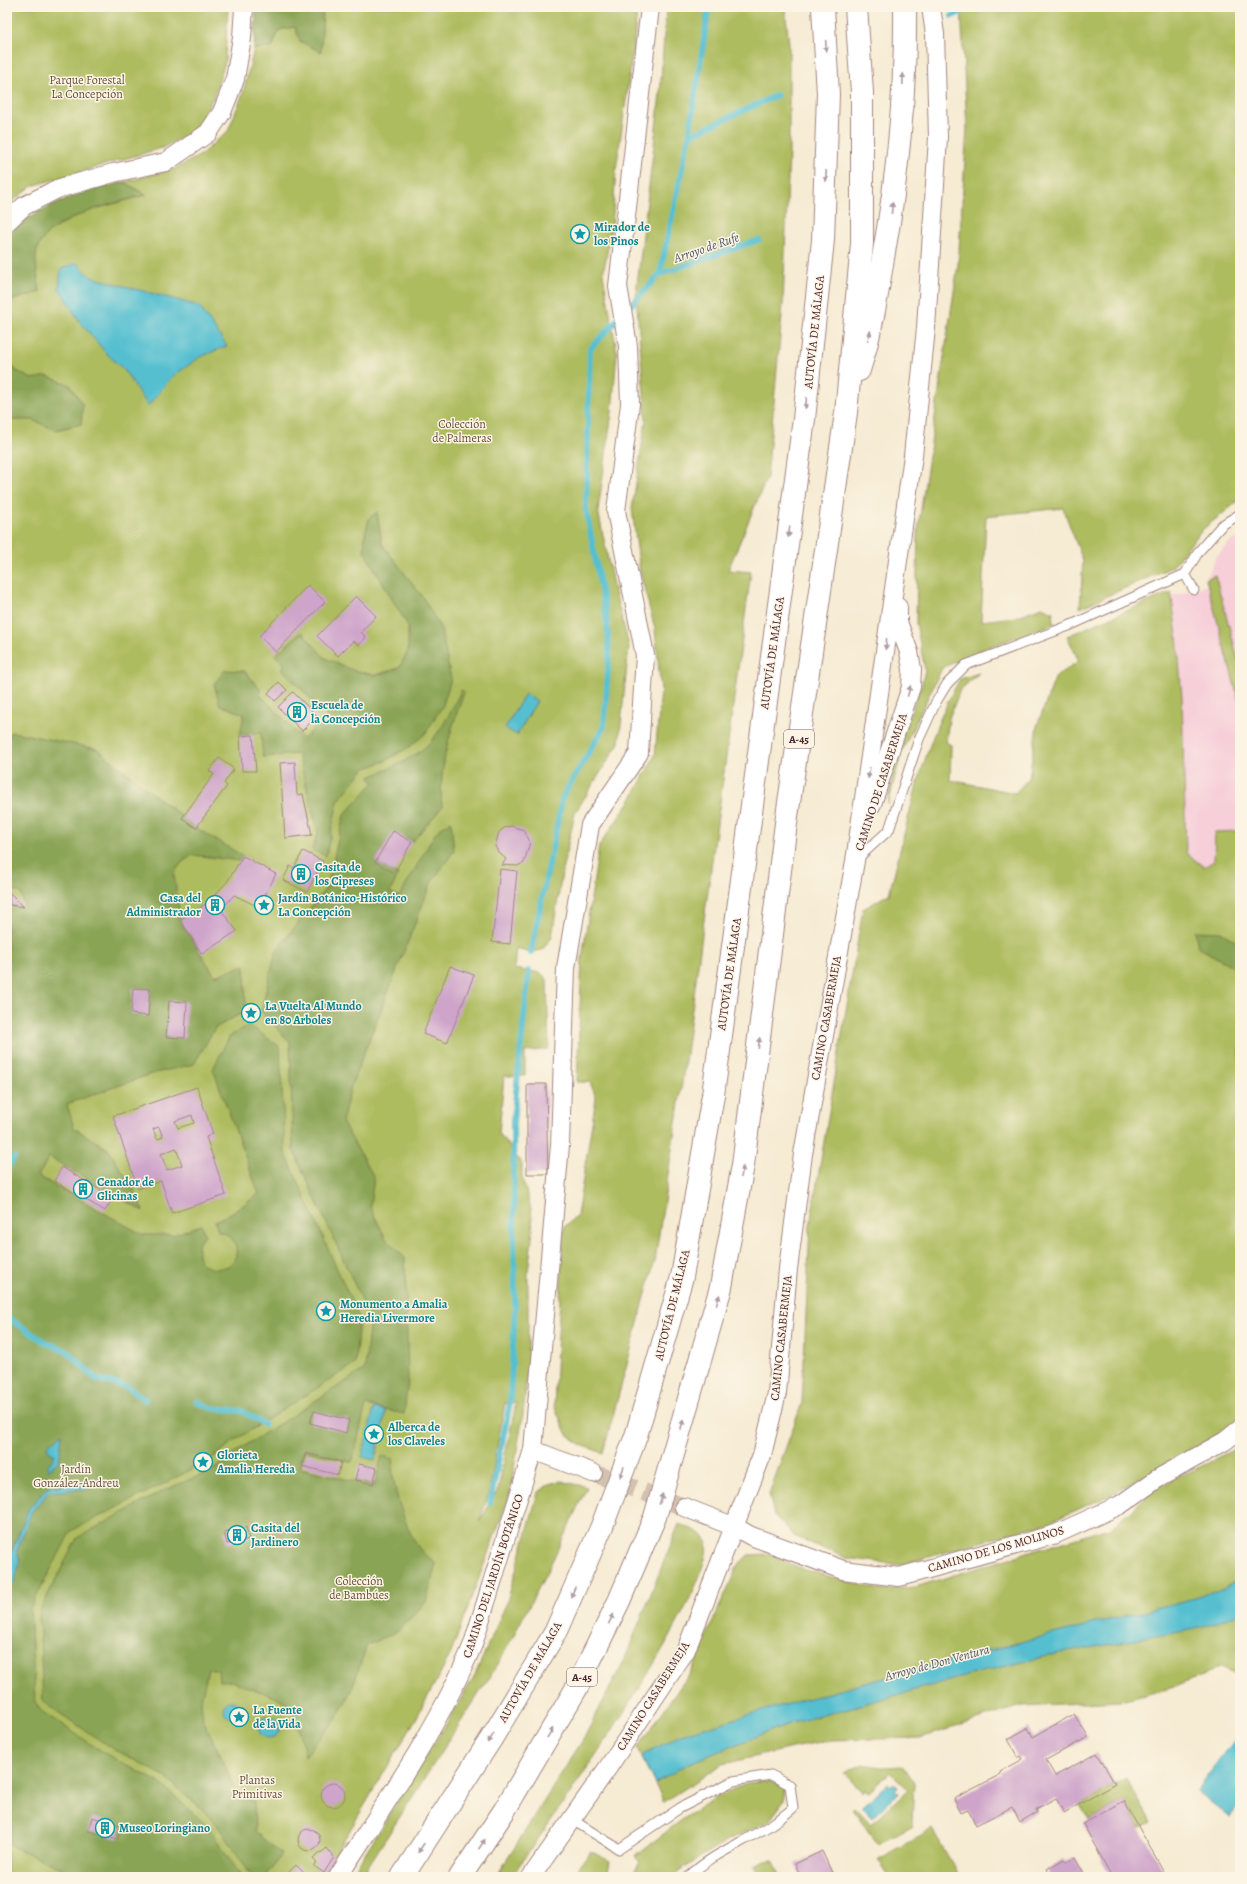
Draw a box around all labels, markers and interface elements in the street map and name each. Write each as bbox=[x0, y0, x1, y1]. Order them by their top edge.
one-way arrow bbox=[822, 40, 829, 52]
park label: Parque Forestal La Concepción bbox=[49, 72, 125, 102]
one-way arrow bbox=[900, 73, 907, 85]
one-way arrow bbox=[822, 170, 829, 182]
one-way arrow bbox=[888, 202, 895, 214]
place label: Mirador de los Pinos bbox=[594, 219, 650, 249]
place icon: Mirador de los Pinos bbox=[569, 223, 591, 245]
water label: Arroyo de Rufe bbox=[670, 228, 741, 267]
street label: AUTOVÍA DE MÁLAGA bbox=[800, 274, 828, 390]
one-way arrow bbox=[867, 330, 873, 342]
one-way arrow bbox=[803, 397, 809, 409]
park label: Colección de Palmeras bbox=[432, 416, 492, 446]
one-way arrow bbox=[786, 526, 792, 538]
street label: AUTOVÍA DE MÁLAGA bbox=[756, 595, 788, 711]
one-way arrow bbox=[883, 638, 889, 650]
one-way arrow bbox=[907, 685, 913, 697]
place label: Escuela de la Concepción bbox=[311, 697, 381, 727]
building icon: Escuela de la Concepción bbox=[286, 701, 308, 723]
street label: CAMINO DE CASABERMEJA bbox=[851, 710, 911, 853]
road number: A-45 bbox=[784, 730, 814, 748]
one-way arrow bbox=[865, 766, 871, 779]
place label: Casita de los Cipreses bbox=[315, 859, 374, 889]
building icon: Casita de los Cipreses bbox=[290, 863, 312, 885]
place label: Casa del Administrador bbox=[125, 890, 202, 920]
place label: Jardín Botánico-Histórico La Concepción bbox=[278, 890, 407, 920]
building icon: Casa del Administrador bbox=[204, 894, 226, 916]
place icon: Jardín Botánico-Histórico La Concepción bbox=[253, 894, 275, 916]
street label: AUTOVÍA DE MÁLAGA bbox=[713, 916, 745, 1032]
street label: CAMINO CASABERMEJA bbox=[807, 954, 845, 1081]
place label: La Vuelta Al Mundo en 80 Arboles bbox=[265, 998, 362, 1028]
place icon: La Vuelta Al Mundo en 80 Arboles bbox=[240, 1002, 262, 1024]
one-way arrow bbox=[755, 1037, 762, 1049]
one-way arrow bbox=[739, 1166, 745, 1178]
place label: Cenador de Glicinas bbox=[97, 1174, 154, 1204]
building icon: Cenador de Glicinas bbox=[72, 1178, 94, 1200]
street label: AUTOVÍA DE MÁLAGA bbox=[650, 1247, 694, 1363]
street label: CAMINO CASABERMEJA bbox=[766, 1274, 796, 1401]
one-way arrow bbox=[715, 1294, 721, 1306]
place label: Monumento a Amalia Heredia Livermore bbox=[340, 1296, 448, 1326]
place icon: Monumento a Amalia Heredia Livermore bbox=[315, 1300, 337, 1322]
place label: Alberca de los Claveles bbox=[387, 1419, 445, 1449]
one-way arrow bbox=[679, 1419, 685, 1431]
place icon: Alberca de los Claveles bbox=[363, 1423, 385, 1445]
place label: Glorieta Amalia Heredia bbox=[216, 1447, 295, 1477]
place icon: Glorieta Amalia Heredia bbox=[192, 1451, 214, 1473]
park label: Jardín González-Andreu bbox=[33, 1461, 119, 1491]
one-way arrow bbox=[619, 1467, 625, 1479]
street label: CAMINO DEL JARDÍN BOTÁNICO bbox=[459, 1492, 527, 1660]
one-way arrow bbox=[658, 1493, 664, 1505]
place label: Casita del Jardinero bbox=[251, 1520, 300, 1550]
street label: CAMINO DE LOS MOLINOS bbox=[926, 1522, 1066, 1576]
building icon: Casita del Jardinero bbox=[226, 1524, 248, 1546]
park label: Colección de Bambúes bbox=[329, 1573, 389, 1603]
one-way arrow bbox=[570, 1587, 576, 1598]
one-way arrow bbox=[607, 1613, 614, 1624]
street label: AUTOVÍA DE MÁLAGA bbox=[494, 1618, 566, 1726]
street label: CAMINO CASABERMEJA bbox=[613, 1638, 694, 1754]
water label: Arroyo de Don Ventura bbox=[882, 1640, 991, 1685]
road number: A-45 bbox=[567, 1668, 597, 1686]
place label: La Fuente de la Vida bbox=[253, 1702, 302, 1732]
place icon: La Fuente de la Vida bbox=[228, 1706, 250, 1728]
one-way arrow bbox=[546, 1728, 553, 1739]
one-way arrow bbox=[487, 1733, 495, 1743]
park label: Plantas Primitivas bbox=[232, 1772, 283, 1802]
building icon: Museo Loringiano bbox=[94, 1817, 116, 1839]
place label: Museo Loringiano bbox=[119, 1820, 210, 1836]
one-way arrow bbox=[478, 1839, 486, 1850]
one-way arrow bbox=[417, 1843, 425, 1853]

